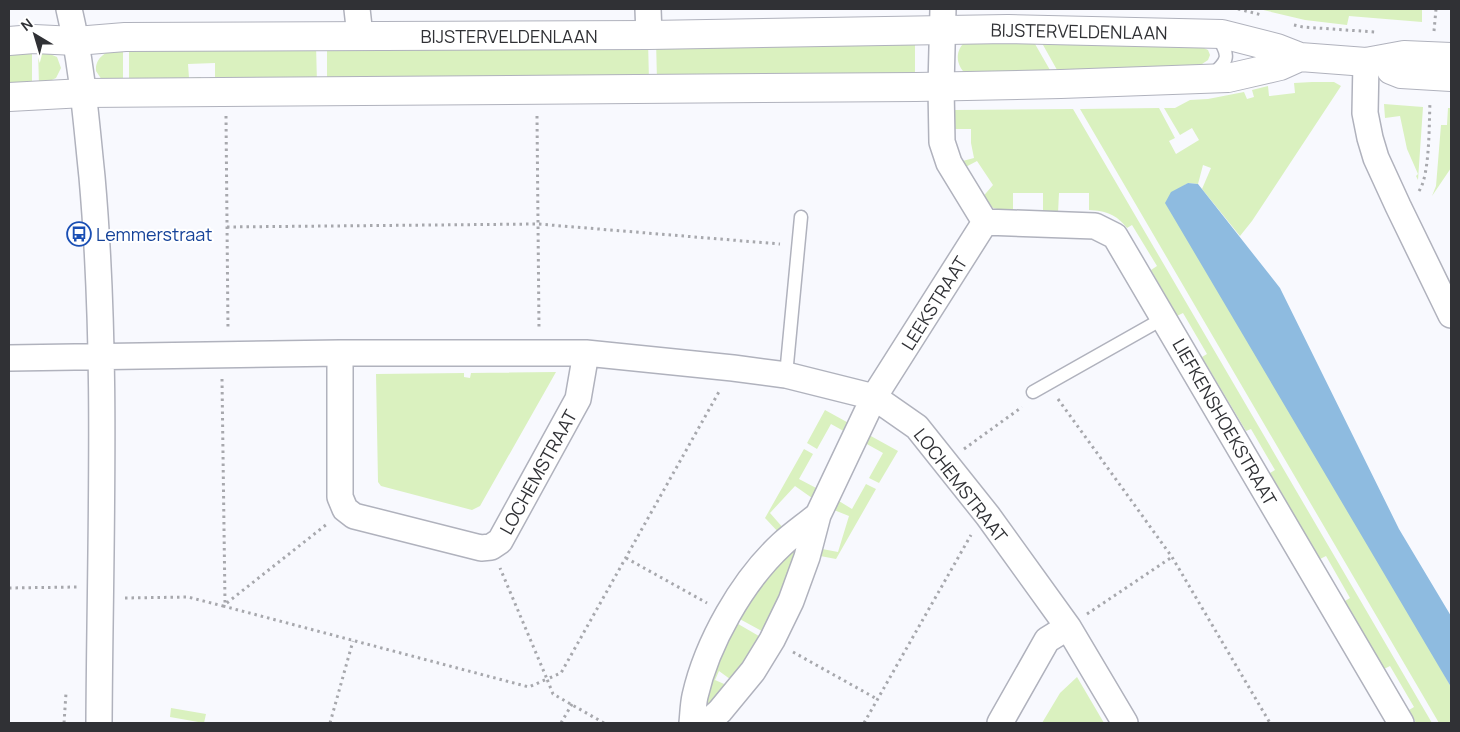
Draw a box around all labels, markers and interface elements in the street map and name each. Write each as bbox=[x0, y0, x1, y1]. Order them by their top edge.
north arrow bbox=[10, 10, 60, 60]
text: N bbox=[17, 14, 37, 35]
street label: BIJSTERVELDENLAAN bbox=[990, 17, 1168, 45]
street label: BIJSTERVELDENLAAN bbox=[421, 24, 597, 48]
bus stop icon: Lemmerstraat bbox=[66, 221, 92, 247]
place label: Lemmerstraat bbox=[96, 222, 213, 246]
street label: LEEKSTRAAT bbox=[896, 251, 972, 354]
street label: LIEFKENSHOEKSTRAAT bbox=[1167, 334, 1283, 510]
street label: LOCHEMSTRAAT bbox=[494, 405, 582, 538]
street label: LOCHEMSTRAAT bbox=[909, 423, 1013, 547]

